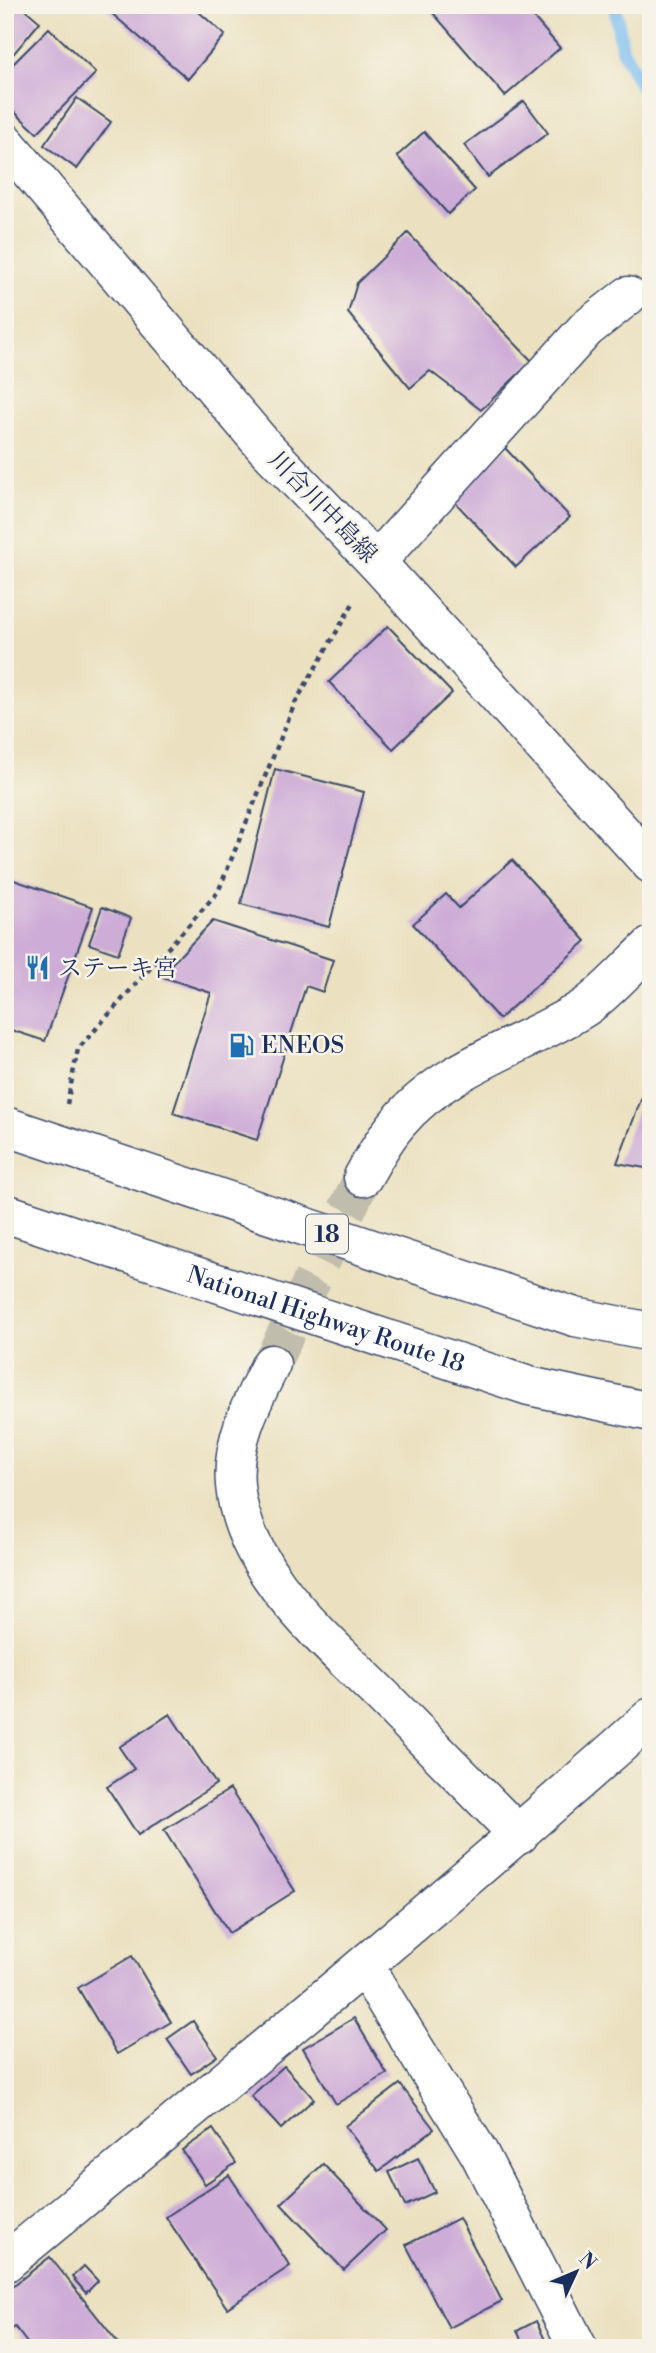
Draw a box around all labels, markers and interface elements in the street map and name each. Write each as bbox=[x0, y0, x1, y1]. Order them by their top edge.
street label: 川合川中島線 bbox=[261, 445, 383, 570]
restaurant icon: ステーキ宮 bbox=[24, 954, 52, 982]
place label: ステーキ宮 bbox=[58, 954, 178, 984]
fuel station icon: ENEOS bbox=[227, 1031, 255, 1059]
place label: ENEOS bbox=[261, 1031, 344, 1061]
road number: 18 bbox=[306, 1214, 348, 1254]
street label: National Highway Route 18 bbox=[183, 1260, 468, 1380]
north arrow bbox=[540, 2238, 610, 2308]
text: N bbox=[574, 2247, 601, 2275]

